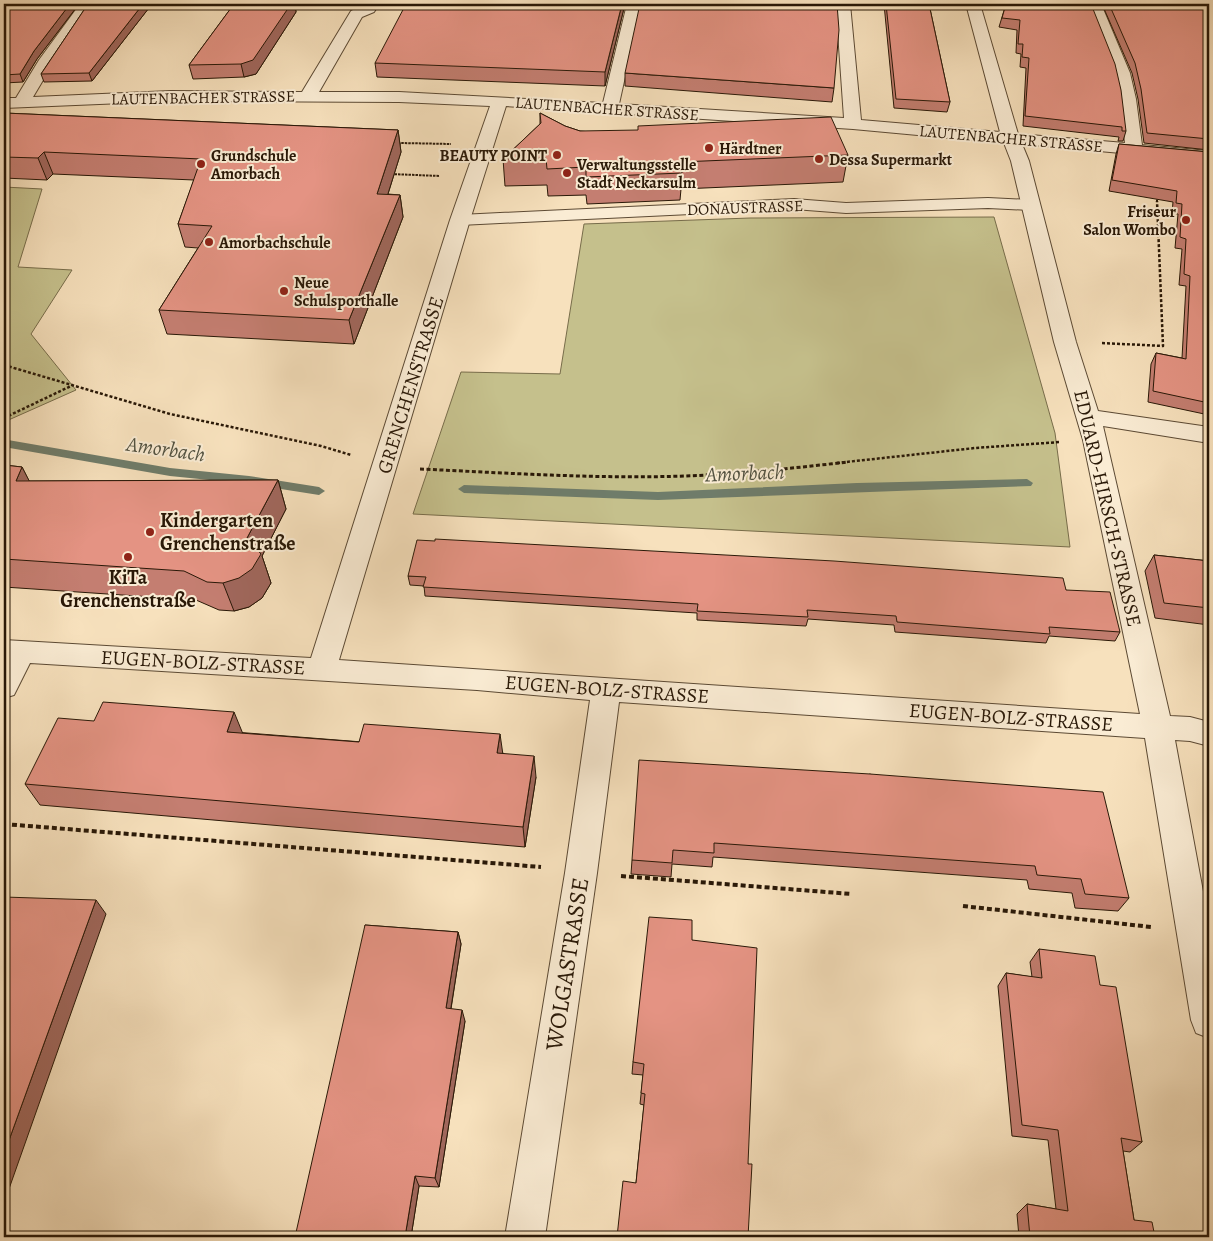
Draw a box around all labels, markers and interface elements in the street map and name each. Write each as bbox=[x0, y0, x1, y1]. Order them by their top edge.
street label: LAUTENBACHER STRASSE bbox=[111, 85, 295, 111]
street label: LAUTENBACHER STRASSE bbox=[514, 92, 700, 126]
street label: LAUTENBACHER STRASSE bbox=[918, 120, 1104, 158]
place label: Härdtner bbox=[719, 138, 782, 160]
marker: Härdtner bbox=[703, 142, 715, 154]
place label: Grundschule Amorbach bbox=[210, 145, 296, 185]
place label: BEAUTY POINT bbox=[439, 145, 547, 167]
marker: BEAUTY POINT bbox=[551, 149, 563, 161]
place label: Dessa Supermarkt bbox=[829, 149, 953, 171]
marker: Dessa Supermarkt bbox=[813, 153, 825, 165]
place label: Verwaltungsstelle Stadt Neckarsulm bbox=[576, 154, 697, 194]
marker: Grundschule Amorbach bbox=[195, 158, 207, 170]
marker: Verwaltungsstelle Stadt Neckarsulm bbox=[561, 167, 573, 179]
street label: DONAUSTRASSE bbox=[686, 195, 804, 221]
place label: Friseur Salon Wombo bbox=[1083, 201, 1176, 241]
marker: Friseur Salon Wombo bbox=[1180, 214, 1192, 226]
place label: Amorbachschule bbox=[218, 232, 331, 254]
marker: Amorbachschule bbox=[203, 236, 215, 248]
place label: Neue Schulsporthalle bbox=[294, 272, 398, 312]
marker: Neue Schulsporthalle bbox=[278, 285, 290, 297]
street label: GRENCHENSTRASSE bbox=[371, 293, 450, 477]
street label: EDUARD-HIRSCH-STRASSE bbox=[1067, 387, 1148, 629]
water label: Amorbach bbox=[124, 429, 207, 468]
water label: Amorbach bbox=[704, 458, 785, 488]
place label: Kindergarten Grenchenstraße bbox=[160, 507, 296, 557]
marker: Kindergarten Grenchenstraße bbox=[144, 526, 156, 538]
marker: KiTa Grenchenstraße bbox=[122, 551, 134, 563]
place label: KiTa Grenchenstraße bbox=[60, 564, 196, 614]
street label: EUGEN-BOLZ-STRASSE bbox=[100, 644, 306, 681]
street label: EUGEN-BOLZ-STRASSE bbox=[504, 669, 710, 710]
street label: EUGEN-BOLZ-STRASSE bbox=[908, 697, 1114, 738]
street label: WOLGASTRASSE bbox=[537, 875, 596, 1054]

